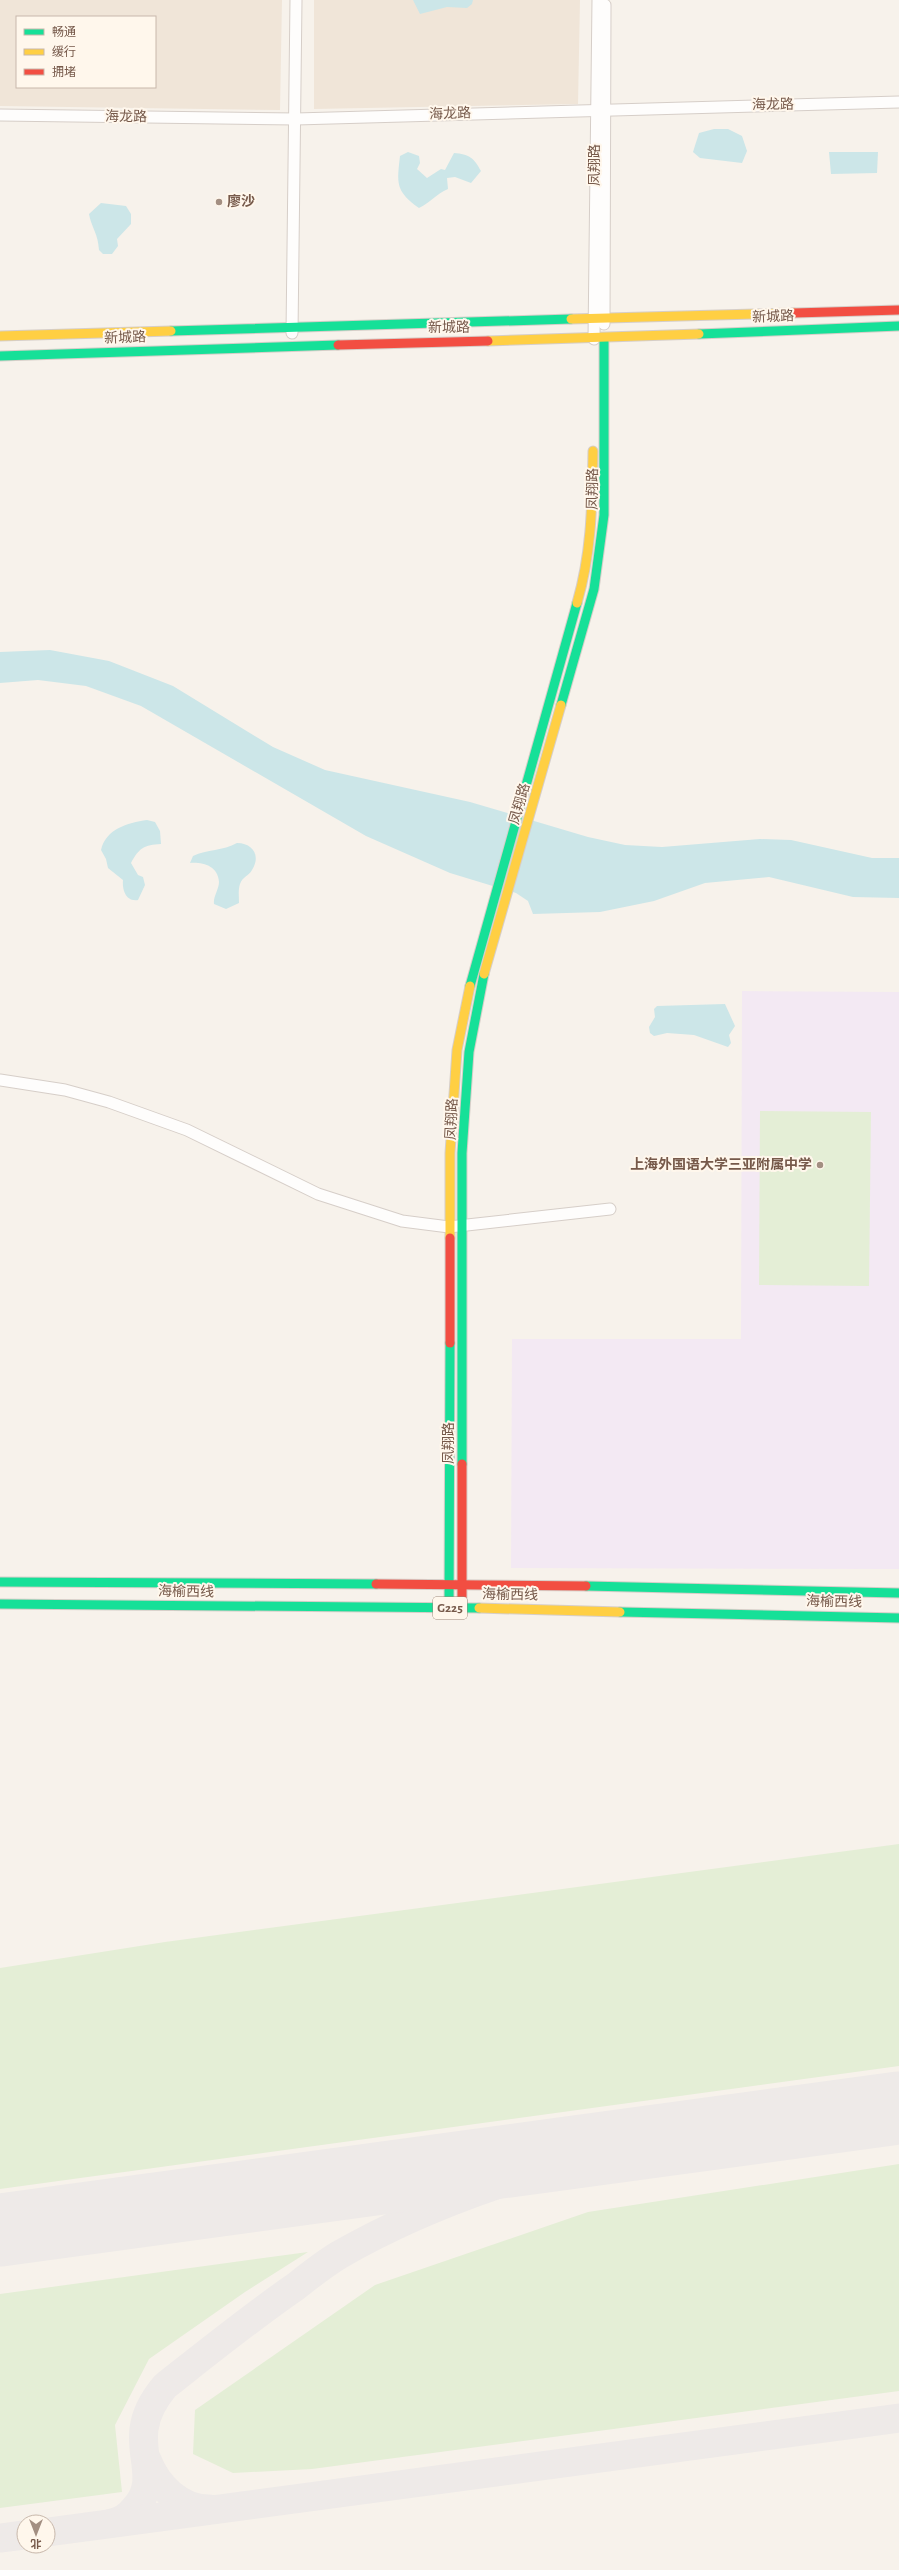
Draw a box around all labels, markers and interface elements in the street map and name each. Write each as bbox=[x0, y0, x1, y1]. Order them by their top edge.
legend bbox=[16, 16, 156, 88]
text: 畅通 bbox=[52, 25, 76, 38]
text: 缓行 bbox=[52, 45, 76, 58]
text: 拥堵 bbox=[52, 66, 76, 78]
street label: 海龙路 bbox=[752, 96, 794, 112]
street label: 海龙路 bbox=[429, 104, 471, 122]
street label: 海龙路 bbox=[105, 108, 147, 124]
street label: 凤翔路 bbox=[587, 144, 602, 186]
place label: 廖沙 bbox=[227, 193, 255, 209]
marker: 廖沙 bbox=[214, 197, 224, 207]
street label: 新城路 bbox=[752, 308, 794, 325]
street label: 新城路 bbox=[428, 320, 470, 335]
street label: 新城路 bbox=[104, 329, 146, 346]
street label: 凤翔路 bbox=[585, 468, 600, 510]
street label: 凤翔路 bbox=[507, 782, 533, 826]
street label: 凤翔路 bbox=[443, 1098, 460, 1140]
place label: 上海外国语大学三亚附属中学 bbox=[630, 1156, 812, 1172]
marker: 上海外国语大学三亚附属中学 bbox=[815, 1160, 825, 1170]
street label: 凤翔路 bbox=[441, 1422, 456, 1464]
street label: 海榆西线 bbox=[158, 1583, 214, 1599]
street label: 海榆西线 bbox=[482, 1586, 538, 1602]
street label: 海榆西线 bbox=[806, 1593, 862, 1609]
road number: G225 bbox=[433, 1597, 467, 1619]
north arrow bbox=[16, 2514, 56, 2554]
text: 北 bbox=[31, 2538, 42, 2549]

